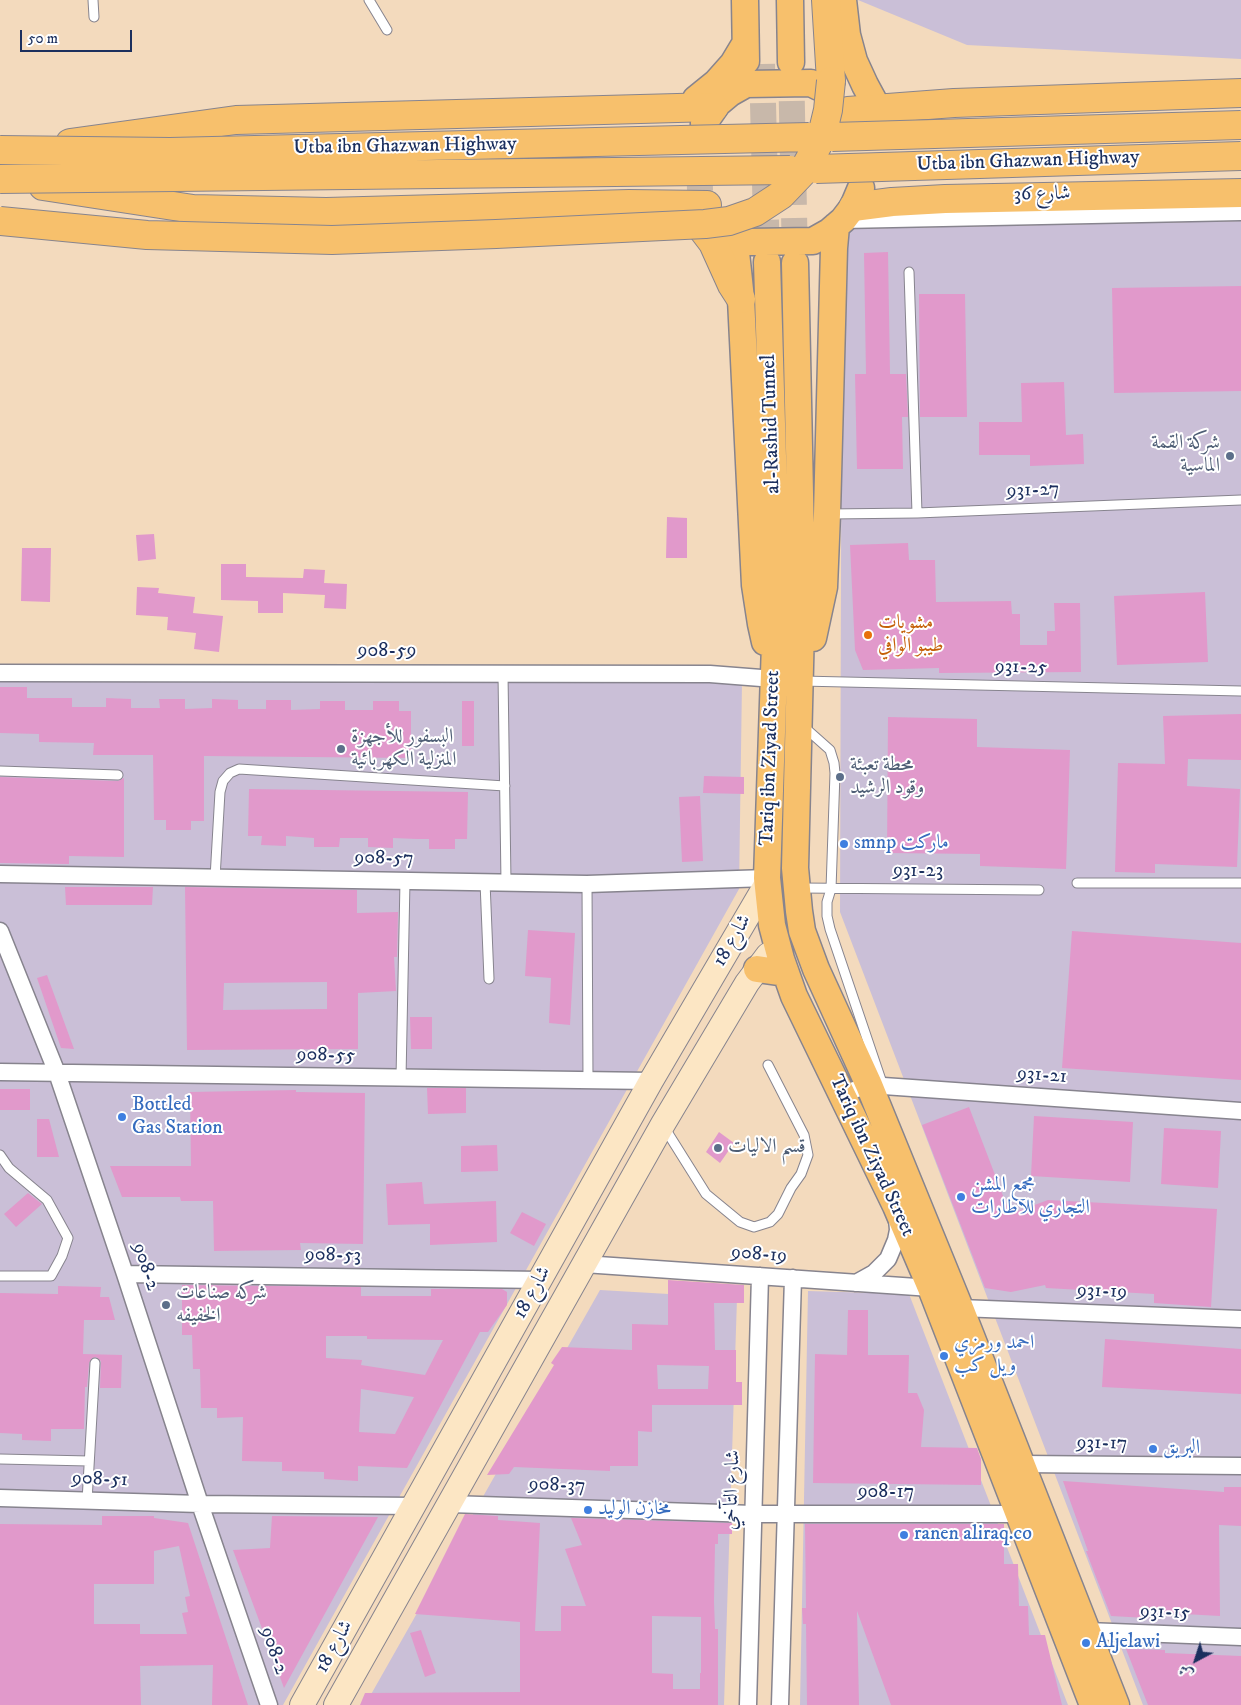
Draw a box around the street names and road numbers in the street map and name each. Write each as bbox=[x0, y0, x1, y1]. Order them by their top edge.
street label: Utba ibn Ghazwan Highway bbox=[293, 133, 517, 161]
street label: Utba ibn Ghazwan Highway bbox=[916, 146, 1140, 178]
street label: شارع 36 bbox=[1013, 183, 1071, 207]
street label: al-Rashid Tunnel bbox=[758, 354, 786, 494]
street label: 931-27 bbox=[1006, 478, 1060, 504]
street label: 908-59 bbox=[358, 640, 416, 664]
street label: 931-25 bbox=[995, 656, 1047, 680]
street label: Tariq ibn Ziyad Street bbox=[756, 670, 786, 846]
street label: 908-57 bbox=[354, 846, 414, 872]
street label: 931-23 bbox=[893, 860, 943, 884]
street label: شارع 18 bbox=[709, 911, 757, 971]
street label: 908-55 bbox=[296, 1043, 356, 1069]
street label: 931-21 bbox=[1016, 1062, 1068, 1090]
street label: Tariq ibn Ziyad Street bbox=[823, 1071, 919, 1241]
street label: 908-2 bbox=[126, 1240, 164, 1294]
street label: 908-19 bbox=[730, 1241, 788, 1269]
street label: 908-53 bbox=[305, 1244, 361, 1268]
street label: شارع 18 bbox=[509, 1263, 557, 1323]
street label: 931-19 bbox=[1077, 1279, 1127, 1305]
street label: 931-17 bbox=[1076, 1432, 1128, 1456]
street label: شارع التآخي bbox=[720, 1450, 746, 1530]
street label: 908-51 bbox=[72, 1467, 128, 1493]
street label: 908-37 bbox=[528, 1473, 586, 1499]
street label: 908-17 bbox=[858, 1481, 914, 1505]
street label: 931-15 bbox=[1140, 1600, 1190, 1626]
street label: شارع 18 bbox=[311, 1617, 359, 1677]
street label: 908-2 bbox=[254, 1624, 292, 1678]

